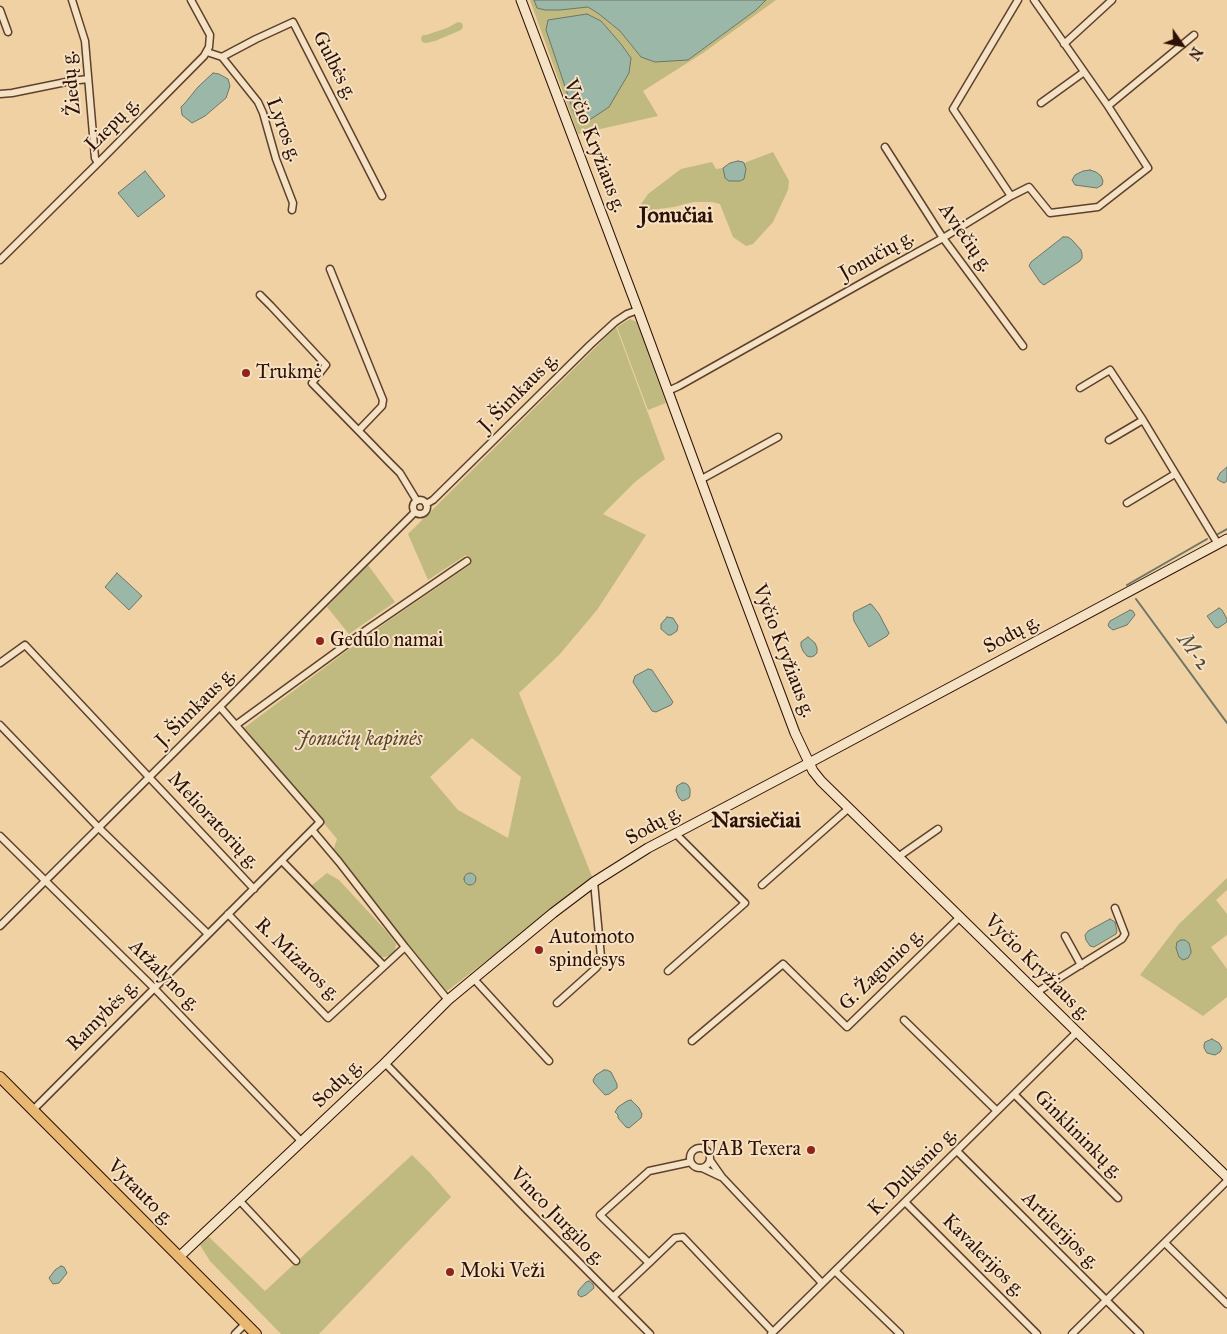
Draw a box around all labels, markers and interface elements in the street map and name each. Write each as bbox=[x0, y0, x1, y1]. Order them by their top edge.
north arrow bbox=[1157, 20, 1207, 70]
street label: Gulbės g. bbox=[307, 28, 361, 104]
text: N bbox=[1185, 44, 1205, 63]
street label: Žiedų g. bbox=[57, 50, 87, 116]
street label: Vyčio Kryžiaus g. bbox=[558, 76, 630, 216]
street label: Liepų g. bbox=[81, 93, 145, 157]
street label: Lyros g. bbox=[260, 95, 306, 165]
street label: Aviečių g. bbox=[933, 199, 997, 277]
district label: Jonučiai bbox=[639, 204, 713, 230]
street label: Jonučių g. bbox=[836, 226, 918, 286]
street label: J. Šimkaus g. bbox=[474, 348, 564, 438]
place label: Trukmė bbox=[256, 361, 322, 385]
marker: Trukmė bbox=[240, 367, 252, 379]
street label: Vyčio Kryžiaus g. bbox=[747, 581, 819, 721]
street label: Sodų g. bbox=[980, 610, 1044, 660]
place label: Gedulo namai bbox=[330, 629, 444, 653]
water label: M-2 bbox=[1171, 629, 1215, 675]
marker: Gedulo namai bbox=[314, 635, 326, 647]
street label: J. Šimkaus g. bbox=[151, 663, 241, 753]
park label: Jonučių kapinės bbox=[296, 728, 422, 752]
street label: Melioratorių g. bbox=[162, 767, 264, 875]
street label: Sodų g. bbox=[622, 801, 686, 851]
district label: Narsiečiai bbox=[711, 809, 801, 835]
street label: Vyčio Kryžiaus g. bbox=[979, 910, 1095, 1026]
street label: R. Mizaros g. bbox=[249, 913, 345, 1007]
street label: G. Žagunio g. bbox=[835, 924, 929, 1016]
place label: Automoto spindesys bbox=[549, 926, 634, 973]
street label: Atžalyno g. bbox=[123, 935, 205, 1017]
marker: Automoto spindesys bbox=[533, 944, 545, 956]
street label: Ramybės g. bbox=[62, 975, 144, 1057]
street label: Sodų g. bbox=[308, 1054, 368, 1114]
street label: Ginklininkų g. bbox=[1029, 1086, 1127, 1184]
street label: K. Dulksnio g. bbox=[864, 1123, 962, 1221]
place label: UAB Texera bbox=[702, 1138, 801, 1162]
marker: UAB Texera bbox=[805, 1144, 817, 1156]
street label: Vytauto g. bbox=[102, 1155, 178, 1231]
street label: Vinco Jurgilo g. bbox=[504, 1163, 610, 1271]
street label: Artilerijos g. bbox=[1016, 1187, 1104, 1275]
street label: Kavalerijos g. bbox=[937, 1210, 1029, 1302]
place label: Moki Veži bbox=[460, 1260, 545, 1284]
marker: Moki Veži bbox=[444, 1266, 456, 1278]

